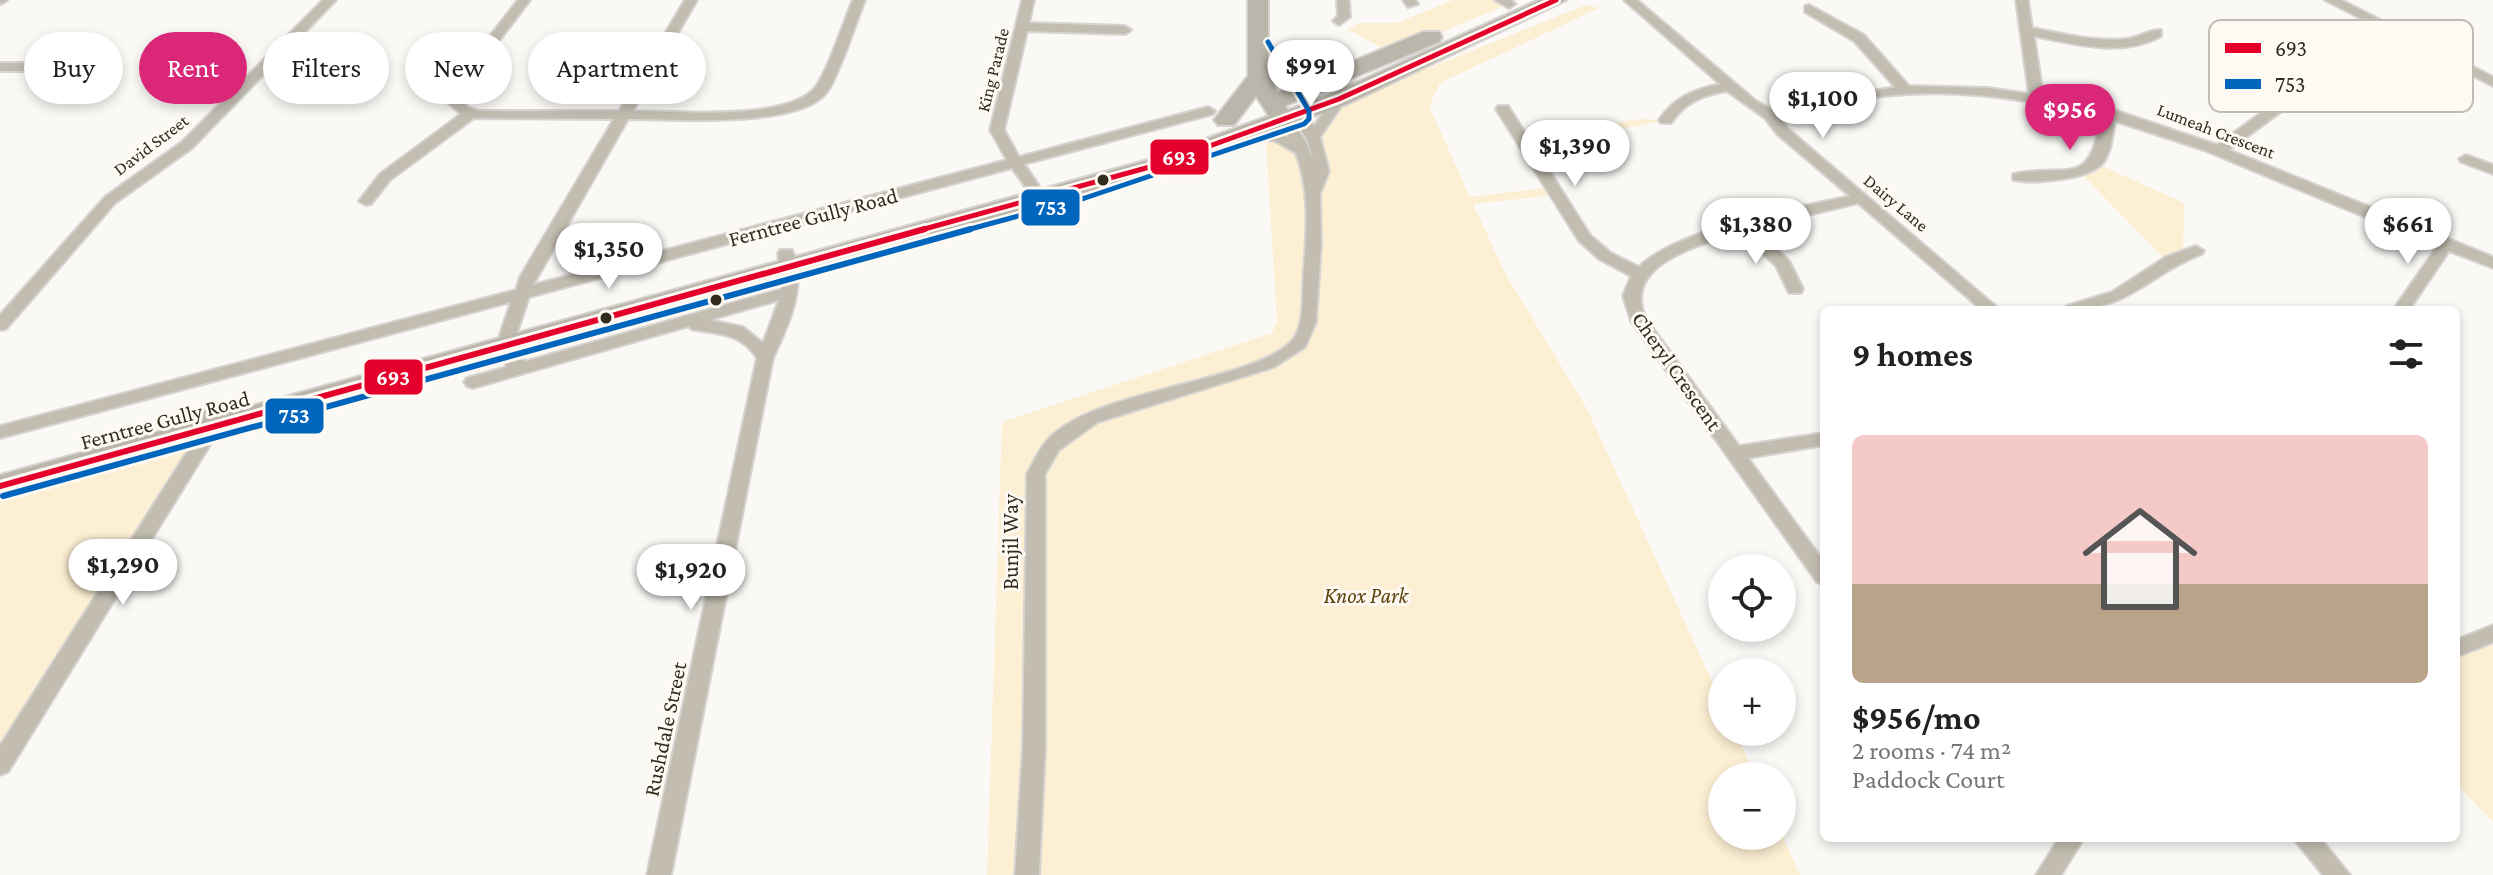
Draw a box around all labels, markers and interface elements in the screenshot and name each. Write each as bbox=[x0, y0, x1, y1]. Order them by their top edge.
legend bbox=[2209, 20, 2473, 112]
street label: King Parade bbox=[973, 26, 1013, 114]
chip: Buy bbox=[24, 32, 123, 104]
chip: Rent bbox=[139, 32, 247, 104]
chip: Filters bbox=[263, 32, 389, 104]
chip: New bbox=[405, 32, 512, 104]
chip: Apartment bbox=[528, 32, 706, 104]
text: 693 bbox=[2275, 36, 2307, 61]
pin: $991 bbox=[1264, 40, 1358, 108]
text: $991 bbox=[1285, 51, 1337, 80]
pin: $1,100 bbox=[1758, 72, 1888, 140]
text: 753 bbox=[2275, 72, 2305, 97]
text: $1,100 bbox=[1787, 83, 1859, 112]
pin: $956 bbox=[2023, 84, 2117, 152]
text: $956 bbox=[2043, 95, 2097, 124]
street label: Lumeah Crescent bbox=[2154, 99, 2279, 163]
street label: David Street bbox=[110, 110, 193, 180]
pin: $1,390 bbox=[1510, 120, 1640, 188]
text: $1,390 bbox=[1539, 131, 1611, 160]
line badge: 693 bbox=[1149, 138, 1210, 176]
text: 693 bbox=[1162, 145, 1196, 170]
street label: Dairy Lane bbox=[1860, 170, 1932, 236]
unlabelled marker bbox=[1095, 172, 1111, 188]
street label: Ferntree Gully Road bbox=[726, 182, 901, 252]
line badge: 753 bbox=[1020, 188, 1081, 227]
text: 753 bbox=[1035, 195, 1067, 220]
pin: $1,380 bbox=[1691, 198, 1821, 266]
pin: $661 bbox=[2361, 198, 2455, 266]
text: $1,380 bbox=[1719, 209, 1793, 238]
text: $661 bbox=[2382, 209, 2434, 238]
pin: $1,350 bbox=[544, 223, 674, 291]
text: $1,350 bbox=[573, 234, 645, 263]
unlabelled marker bbox=[708, 292, 724, 308]
street label: Cheryl Crescent bbox=[1627, 307, 1727, 436]
unlabelled marker bbox=[598, 310, 614, 326]
icon: filters bbox=[2384, 332, 2428, 376]
text: 9 homes bbox=[1852, 336, 1973, 373]
line badge: 693 bbox=[363, 358, 424, 396]
text: 693 bbox=[376, 365, 410, 390]
street label: Ferntree Gully Road bbox=[78, 385, 253, 455]
line badge: 753 bbox=[264, 397, 325, 435]
text: 753 bbox=[278, 403, 310, 428]
icon: home bbox=[2068, 487, 2212, 631]
street label: Bunjil Way bbox=[998, 493, 1023, 590]
pin: $1,290 bbox=[58, 539, 188, 607]
pin: $1,920 bbox=[626, 544, 756, 612]
text: $1,290 bbox=[86, 550, 160, 579]
map controls bbox=[1708, 554, 1796, 850]
button: locate bbox=[1708, 554, 1796, 642]
text: $1,920 bbox=[655, 555, 727, 584]
park label: Knox Park bbox=[1324, 583, 1410, 608]
button: + bbox=[1708, 658, 1796, 746]
street label: Rushdale Street bbox=[639, 659, 692, 799]
text: $956/mo bbox=[1852, 699, 1981, 736]
text: 2 rooms · 74 m² bbox=[1852, 736, 2011, 765]
button: − bbox=[1708, 762, 1796, 850]
text: Paddock Court bbox=[1852, 765, 2005, 794]

